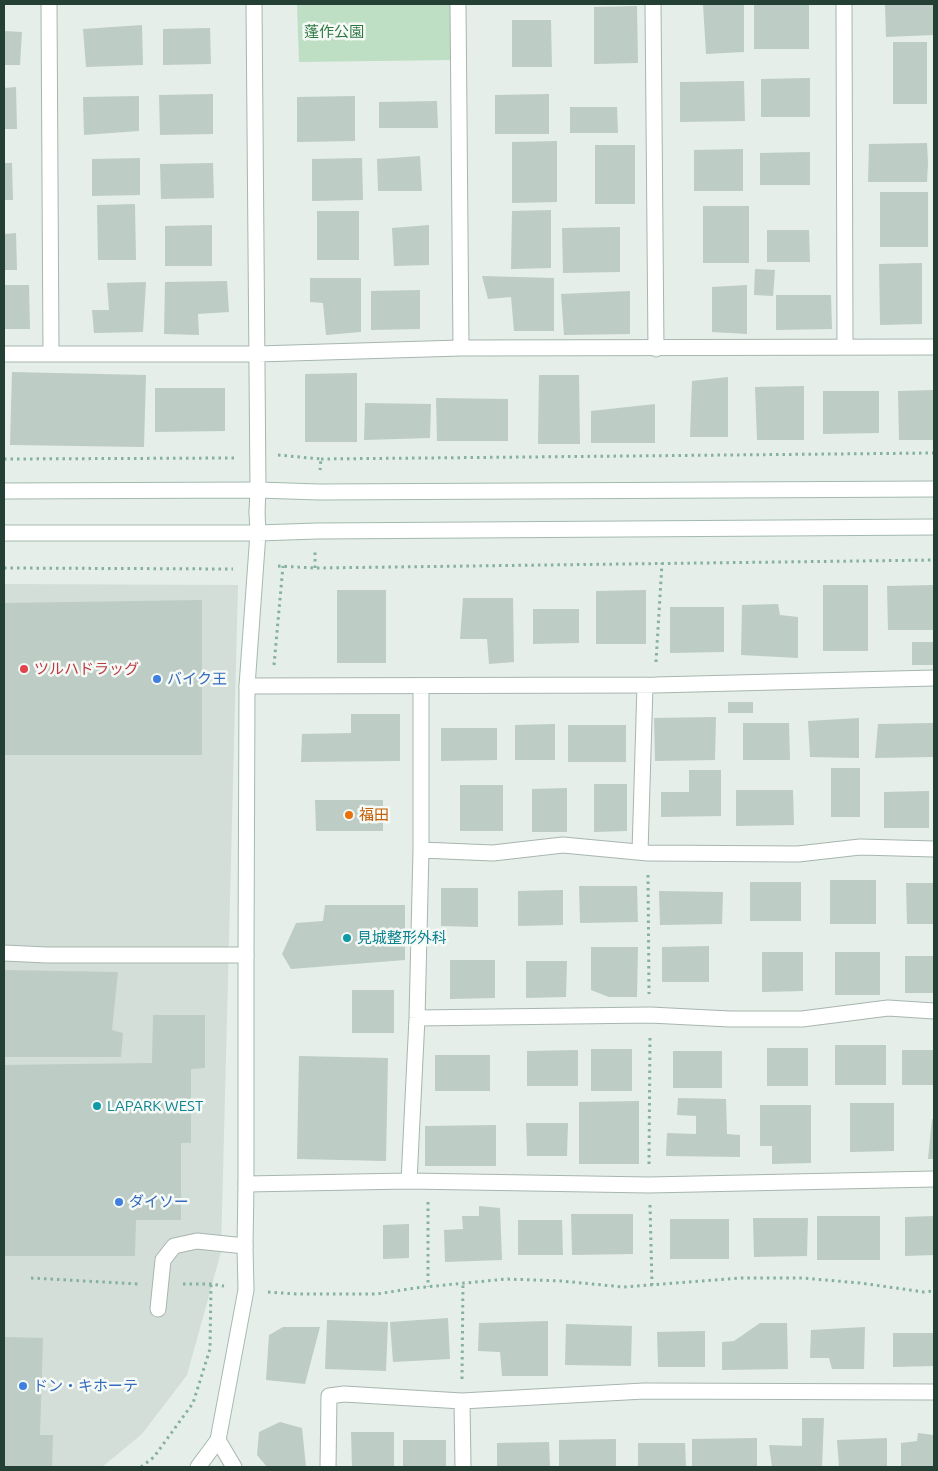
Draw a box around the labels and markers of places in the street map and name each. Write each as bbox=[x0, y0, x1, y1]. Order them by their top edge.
place label: ツルハドラッグ bbox=[34, 660, 139, 678]
marker: ツルハドラッグ bbox=[18, 663, 30, 675]
place label: バイク王 bbox=[167, 670, 227, 688]
marker: バイク王 bbox=[151, 673, 163, 685]
place label: 福田 bbox=[359, 806, 389, 824]
marker: 福田 bbox=[343, 809, 355, 821]
place label: 見城整形外科 bbox=[357, 929, 447, 947]
marker: 見城整形外科 bbox=[341, 932, 353, 944]
place label: LAPARK WEST bbox=[107, 1097, 203, 1115]
marker: LAPARK WEST bbox=[91, 1100, 103, 1112]
place label: ダイソー bbox=[129, 1193, 189, 1211]
marker: ダイソー bbox=[113, 1196, 125, 1208]
place label: ドン・キホーテ bbox=[33, 1377, 138, 1395]
marker: ドン・キホーテ bbox=[17, 1380, 29, 1392]

